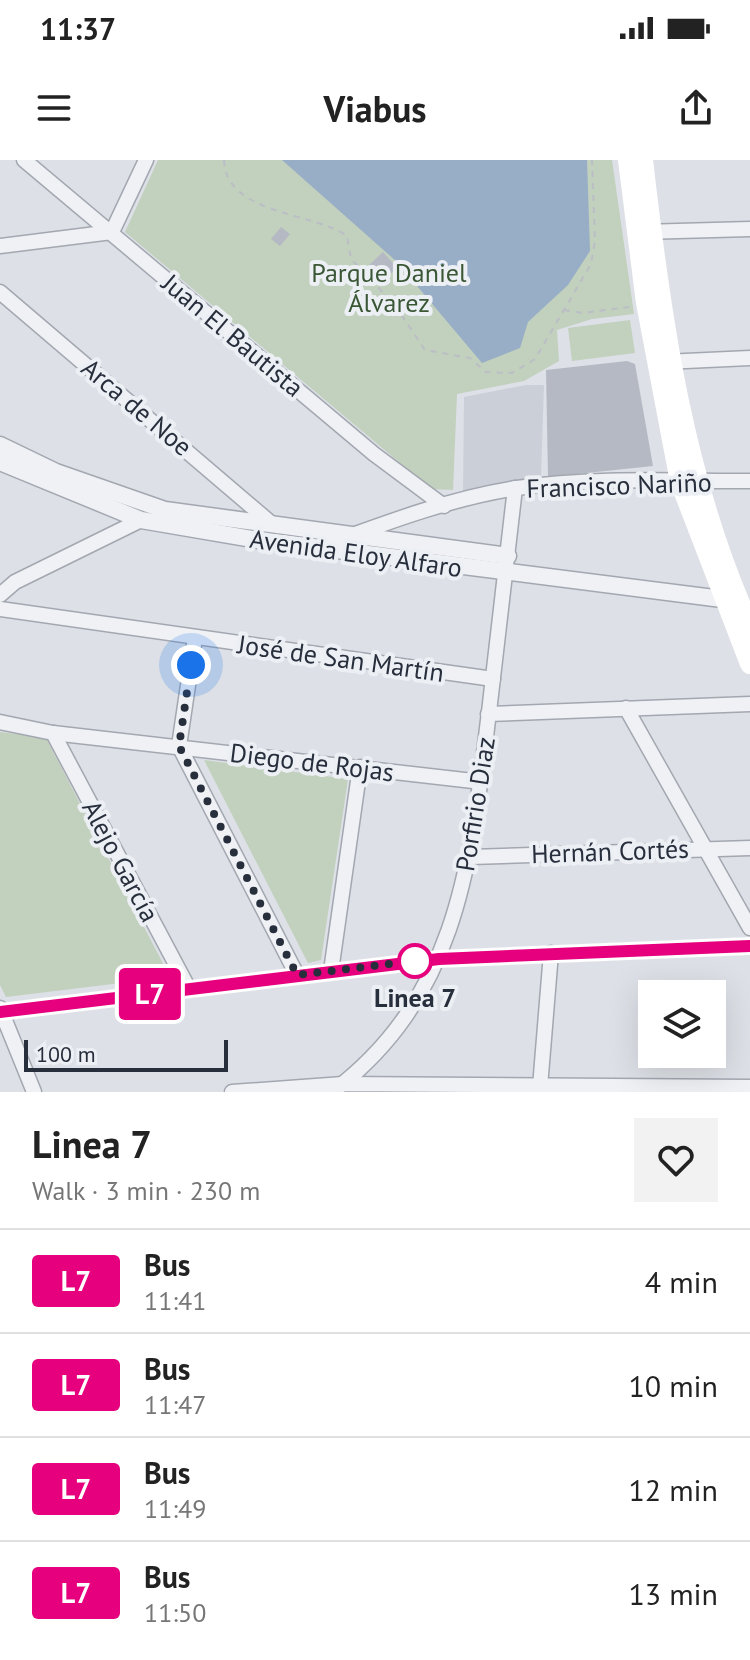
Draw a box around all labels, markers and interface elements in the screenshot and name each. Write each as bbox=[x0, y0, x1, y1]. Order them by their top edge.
text: 11:37 bbox=[40, 9, 116, 48]
text: Viabus bbox=[323, 85, 427, 132]
icon: menu bbox=[32, 86, 76, 130]
icon: share bbox=[674, 86, 718, 130]
park label: Parque Daniel Álvarez bbox=[311, 256, 467, 319]
street label: Juan El Bautista bbox=[155, 266, 311, 404]
street label: Arca de Noe bbox=[75, 351, 199, 463]
street label: Francisco Nariño bbox=[526, 465, 712, 505]
street label: Avenida Eloy Alfaro bbox=[248, 522, 464, 584]
street label: José de San Martín bbox=[235, 627, 446, 689]
your location bbox=[171, 645, 211, 685]
street label: Porfirio Diaz bbox=[448, 734, 502, 874]
street label: Diego de Rojas bbox=[228, 736, 396, 788]
street label: Alejo García bbox=[75, 795, 167, 927]
street label: Hernán Cortés bbox=[530, 832, 690, 870]
marker: Linea 7 bbox=[398, 944, 432, 978]
line badge: L7 bbox=[114, 968, 186, 1020]
text: L7 bbox=[135, 975, 165, 1012]
map controls bbox=[638, 980, 726, 1068]
button: layers bbox=[638, 980, 726, 1068]
place label: Linea 7 bbox=[374, 981, 456, 1014]
scale bar bbox=[24, 1036, 228, 1072]
text: 100 m bbox=[36, 1040, 96, 1068]
button: heart bbox=[634, 1118, 718, 1202]
text: Linea 7 bbox=[32, 1119, 152, 1168]
text: Walk · 3 min · 230 m bbox=[32, 1174, 260, 1207]
text: Bus bbox=[144, 1245, 191, 1284]
text: L7 bbox=[61, 1262, 91, 1299]
text: 4 min bbox=[645, 1262, 718, 1301]
text: 11:41 bbox=[144, 1284, 206, 1317]
text: Bus bbox=[144, 1349, 191, 1388]
text: L7 bbox=[61, 1366, 91, 1403]
text: 10 min bbox=[628, 1366, 718, 1405]
text: 11:47 bbox=[144, 1388, 206, 1421]
text: Bus bbox=[144, 1453, 191, 1492]
text: L7 bbox=[61, 1470, 91, 1507]
text: 12 min bbox=[628, 1470, 718, 1509]
text: 11:49 bbox=[144, 1492, 206, 1525]
text: Bus bbox=[144, 1557, 191, 1596]
text: L7 bbox=[61, 1574, 91, 1611]
text: 13 min bbox=[628, 1574, 718, 1613]
text: 11:50 bbox=[144, 1596, 206, 1629]

